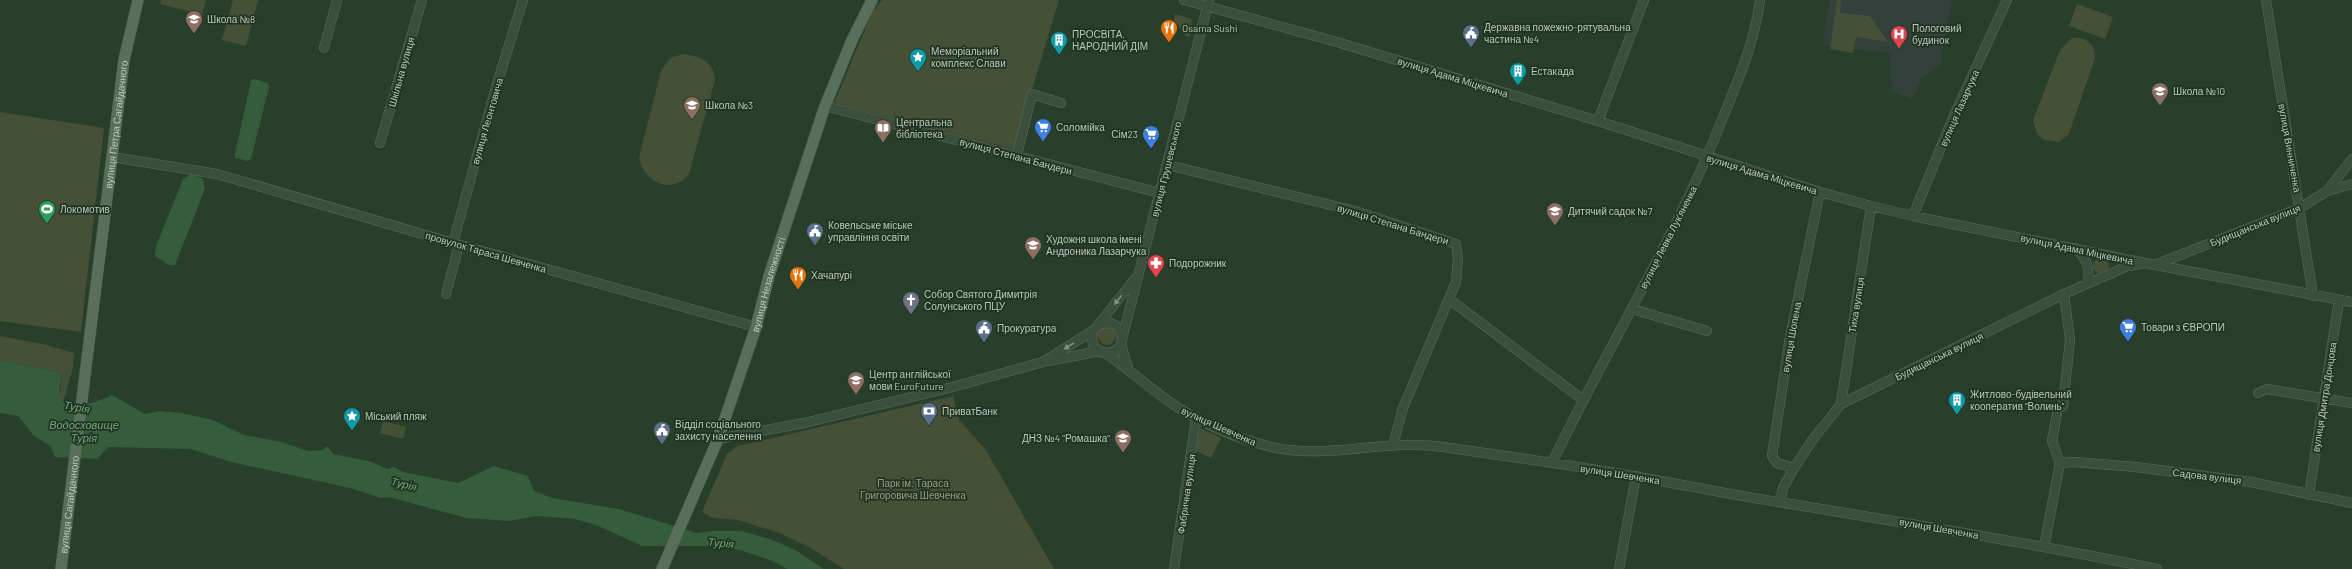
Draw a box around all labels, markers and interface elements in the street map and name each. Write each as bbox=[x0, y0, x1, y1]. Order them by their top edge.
school or university icon: Школа №8 bbox=[184, 9, 204, 34]
place label: Школа №8 bbox=[207, 13, 255, 25]
restaurant icon: Osama Sushi bbox=[1159, 18, 1179, 43]
place label: Державна пожежно-рятувальна частина №4 bbox=[1484, 21, 1631, 45]
place label: Osama Sushi bbox=[1182, 22, 1237, 34]
place label: Пологовий будинок bbox=[1912, 22, 1962, 46]
public building icon: Державна пожежно-рятувальна частина №4 bbox=[1461, 23, 1481, 48]
hospital icon: Пологовий будинок bbox=[1889, 24, 1909, 49]
place label: ПРОСВІТА, НАРОДНИЙ ДІМ bbox=[1072, 28, 1148, 52]
building icon: ПРОСВІТА, НАРОДНИЙ ДІМ bbox=[1049, 30, 1069, 55]
street label: Шкільна вулиця bbox=[385, 36, 417, 108]
place label: Меморіальний комплекс Слави bbox=[931, 45, 1006, 69]
place icon: Меморіальний комплекс Слави bbox=[908, 47, 928, 72]
street label: вулиця Адама Міцкевича bbox=[1396, 54, 1510, 100]
street label: вулиця Петра Сагайдачного bbox=[102, 59, 130, 189]
building icon: Естакада bbox=[1508, 61, 1528, 86]
place label: Естакада bbox=[1531, 65, 1575, 77]
street label: вулиця Лазарчука bbox=[1937, 68, 1981, 148]
street label: вулиця Леонтовича bbox=[469, 76, 505, 166]
school or university icon: Школа №10 bbox=[2150, 81, 2170, 106]
place label: Школа №10 bbox=[2173, 85, 2225, 97]
school or university icon: Школа №3 bbox=[682, 95, 702, 120]
place label: Школа №3 bbox=[705, 99, 753, 111]
street label: вулиця Винниченка bbox=[2276, 103, 2304, 194]
place label: Центральна бібліотека bbox=[896, 116, 953, 140]
supermarket icon: Соломійка bbox=[1033, 117, 1053, 142]
library icon: Центральна бібліотека bbox=[873, 118, 893, 143]
street label: вулиця Грушевського bbox=[1148, 120, 1184, 218]
place label: Соломійка bbox=[1056, 121, 1105, 133]
supermarket icon: Сім23 bbox=[1141, 124, 1161, 149]
place label: Сім23 bbox=[1111, 128, 1138, 140]
street label: вулиця Степана Бандери bbox=[958, 135, 1074, 177]
street label: вулиця Адама Міцкевича bbox=[1705, 151, 1819, 197]
street label: вулиця Левка Лукʼяненка bbox=[1637, 183, 1699, 290]
sports icon: Локомотив bbox=[37, 199, 57, 224]
street label: вулиця Степана Бандери bbox=[1336, 201, 1450, 247]
school or university icon: Дитячий садок №7 bbox=[1545, 201, 1565, 226]
street label: Будищанська вулиця bbox=[2208, 201, 2302, 249]
place label: Локомотив bbox=[60, 203, 110, 215]
place label: Дитячий садок №7 bbox=[1568, 205, 1653, 217]
place label: Ковельське міське управління освіти bbox=[828, 219, 913, 243]
public building icon: Ковельське міське управління освіти bbox=[805, 221, 825, 246]
street label: провулок Тараса Шевченка bbox=[424, 229, 548, 275]
street label: вулиця Адама Міцкевича bbox=[2020, 231, 2135, 267]
place label: Художня школа імені Андроника Лазарчука bbox=[1046, 233, 1147, 257]
school or university icon: Художня школа імені Андроника Лазарчука bbox=[1023, 235, 1043, 260]
street label: вулиця Незалежності bbox=[749, 236, 787, 334]
pharmacy icon: Подорожник bbox=[1146, 253, 1166, 278]
place label: Подорожник bbox=[1169, 257, 1227, 269]
restaurant icon: Хачапурі bbox=[788, 265, 808, 290]
place label: Хачапурі bbox=[811, 269, 852, 281]
street label: Тиха вулиця bbox=[1846, 276, 1866, 334]
place label: Собор Святого Димитрія Солунського ПЦУ bbox=[924, 288, 1037, 312]
church icon: Собор Святого Димитрія Солунського ПЦУ bbox=[901, 290, 921, 315]
one-way arrow bbox=[1114, 294, 1123, 305]
street label: вулиця Шопена bbox=[1779, 300, 1803, 373]
supermarket icon: Товари з ЄВРОПИ bbox=[2118, 317, 2138, 342]
public building icon: Прокуратура bbox=[974, 318, 994, 343]
place label: Товари з ЄВРОПИ bbox=[2141, 321, 2225, 333]
place label: Прокуратура bbox=[997, 322, 1057, 334]
street label: Будищанська вулиця bbox=[1893, 329, 1985, 383]
street label: вулиця Дмитра Донцова bbox=[2309, 341, 2339, 453]
one-way arrow bbox=[1064, 342, 1074, 350]
place label: Центр англійської мови EuroFuture bbox=[869, 368, 951, 392]
school or university icon: Центр англійської мови EuroFuture bbox=[846, 370, 866, 395]
place label: Житлово-будівельний кооператив "Волинь" bbox=[1970, 388, 2072, 412]
building icon: Житлово-будівельний кооператив "Волинь" bbox=[1947, 390, 1967, 415]
water label: Турія bbox=[63, 398, 91, 415]
bank icon: ПриватБанк bbox=[919, 401, 939, 426]
street label: вулиця Шевченка bbox=[1180, 404, 1259, 448]
place label: ПриватБанк bbox=[942, 405, 998, 417]
place icon: Міський пляж bbox=[342, 406, 362, 431]
place label: Міський пляж bbox=[365, 410, 427, 422]
water label: Водосховище Турія bbox=[49, 418, 119, 444]
place label: Відділ соціального захисту населення bbox=[675, 418, 762, 442]
public building icon: Відділ соціального захисту населення bbox=[652, 420, 672, 445]
school or university icon: ДНЗ №4 "Ромашка" bbox=[1113, 428, 1133, 453]
place label: ДНЗ №4 "Ромашка" bbox=[1022, 432, 1110, 444]
street label: Фабрична вулиця bbox=[1174, 453, 1198, 535]
street label: вулиця Сагайдачного bbox=[57, 454, 81, 554]
street label: вулиця Шевченка bbox=[1579, 462, 1661, 486]
street label: Садова вулиця bbox=[2172, 466, 2242, 486]
water label: Турія bbox=[390, 474, 419, 493]
park label: Парк ім. Тараса Григоровича Шевченка bbox=[860, 477, 966, 501]
street label: вулиця Шевченка bbox=[1898, 515, 1980, 541]
water label: Турія bbox=[707, 535, 735, 550]

